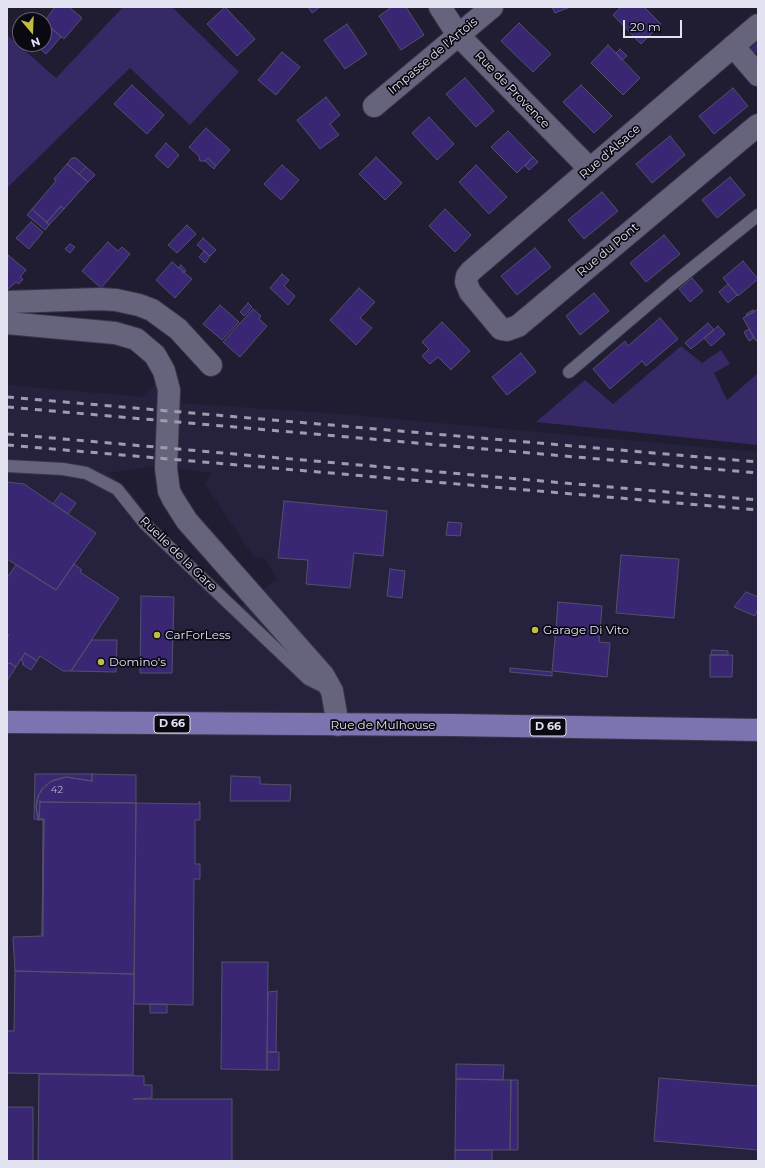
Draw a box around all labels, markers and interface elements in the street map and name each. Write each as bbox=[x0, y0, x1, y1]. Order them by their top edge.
north arrow bbox=[12, 12, 52, 52]
scale bar bbox=[625, 12, 684, 38]
street label: Impasse de l'Artois bbox=[385, 14, 481, 98]
text: 20 m bbox=[630, 19, 661, 34]
text: N bbox=[29, 34, 42, 50]
street label: Rue de Provence bbox=[472, 48, 552, 132]
street label: Rue d'Alsace bbox=[577, 122, 643, 182]
street label: Rue du Pont bbox=[574, 220, 642, 280]
street label: Ruelle de la Gare bbox=[137, 514, 219, 594]
place label: Garage Di Vito bbox=[543, 623, 629, 637]
marker: Garage Di Vito bbox=[530, 625, 540, 635]
place label: CarForLess bbox=[165, 628, 231, 642]
marker: CarForLess bbox=[152, 630, 162, 640]
place label: Domino's bbox=[109, 655, 166, 669]
marker: Domino's bbox=[96, 657, 106, 667]
road number: D 66 bbox=[154, 715, 190, 733]
street label: Rue de Mulhouse bbox=[330, 718, 436, 732]
road number: D 66 bbox=[530, 718, 566, 736]
house number: 42 bbox=[51, 784, 63, 796]

